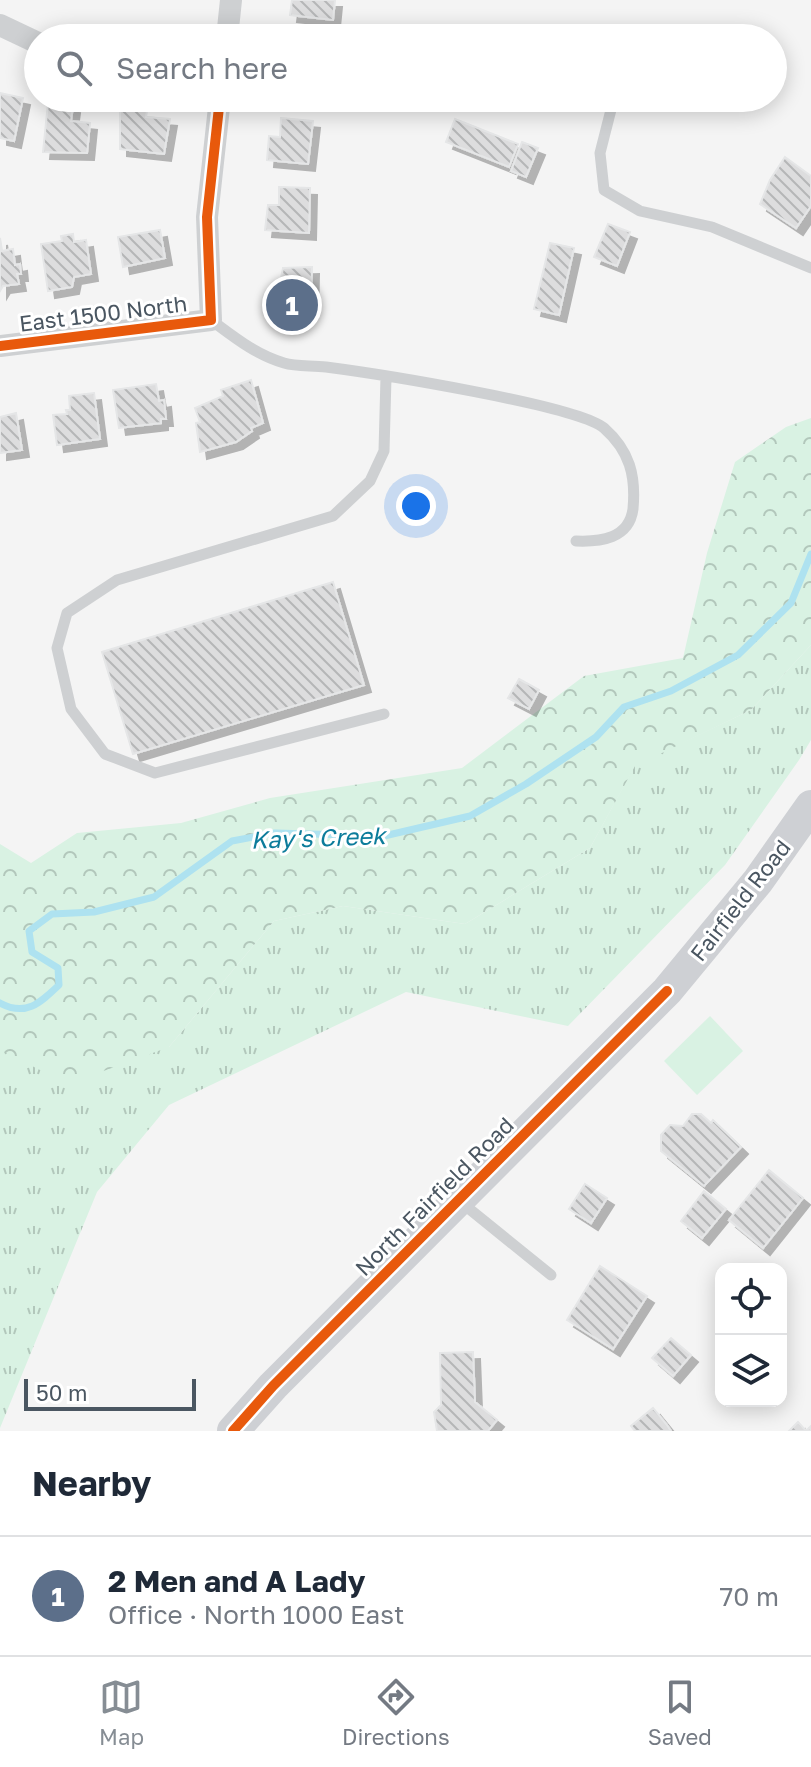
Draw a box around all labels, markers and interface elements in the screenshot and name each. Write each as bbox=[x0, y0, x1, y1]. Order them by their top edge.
search box bbox=[24, 24, 787, 112]
icon: search bbox=[52, 46, 96, 90]
text: Search here bbox=[116, 50, 288, 86]
pin: 1 bbox=[266, 275, 318, 335]
street label: East 1500 North bbox=[17, 289, 189, 337]
your location bbox=[396, 486, 436, 526]
water label: Kay's Creek bbox=[250, 820, 388, 855]
street label: Fairfield Road bbox=[684, 834, 796, 966]
street label: North Fairfield Road bbox=[349, 1111, 519, 1281]
map controls bbox=[715, 1263, 787, 1407]
button: locate bbox=[715, 1263, 787, 1335]
button: layers bbox=[715, 1335, 787, 1407]
scale bar bbox=[24, 1375, 196, 1411]
text: 50 m bbox=[36, 1379, 87, 1406]
text: Nearby bbox=[32, 1463, 152, 1503]
text: 2 Men and A Lady bbox=[108, 1563, 365, 1599]
text: 1 bbox=[51, 1581, 65, 1612]
text: 70 m bbox=[720, 1581, 779, 1612]
text: Office · North 1000 East bbox=[108, 1599, 404, 1630]
tab: Map bbox=[99, 1675, 144, 1750]
tab: Directions bbox=[342, 1675, 450, 1750]
tab: Saved bbox=[648, 1675, 712, 1750]

